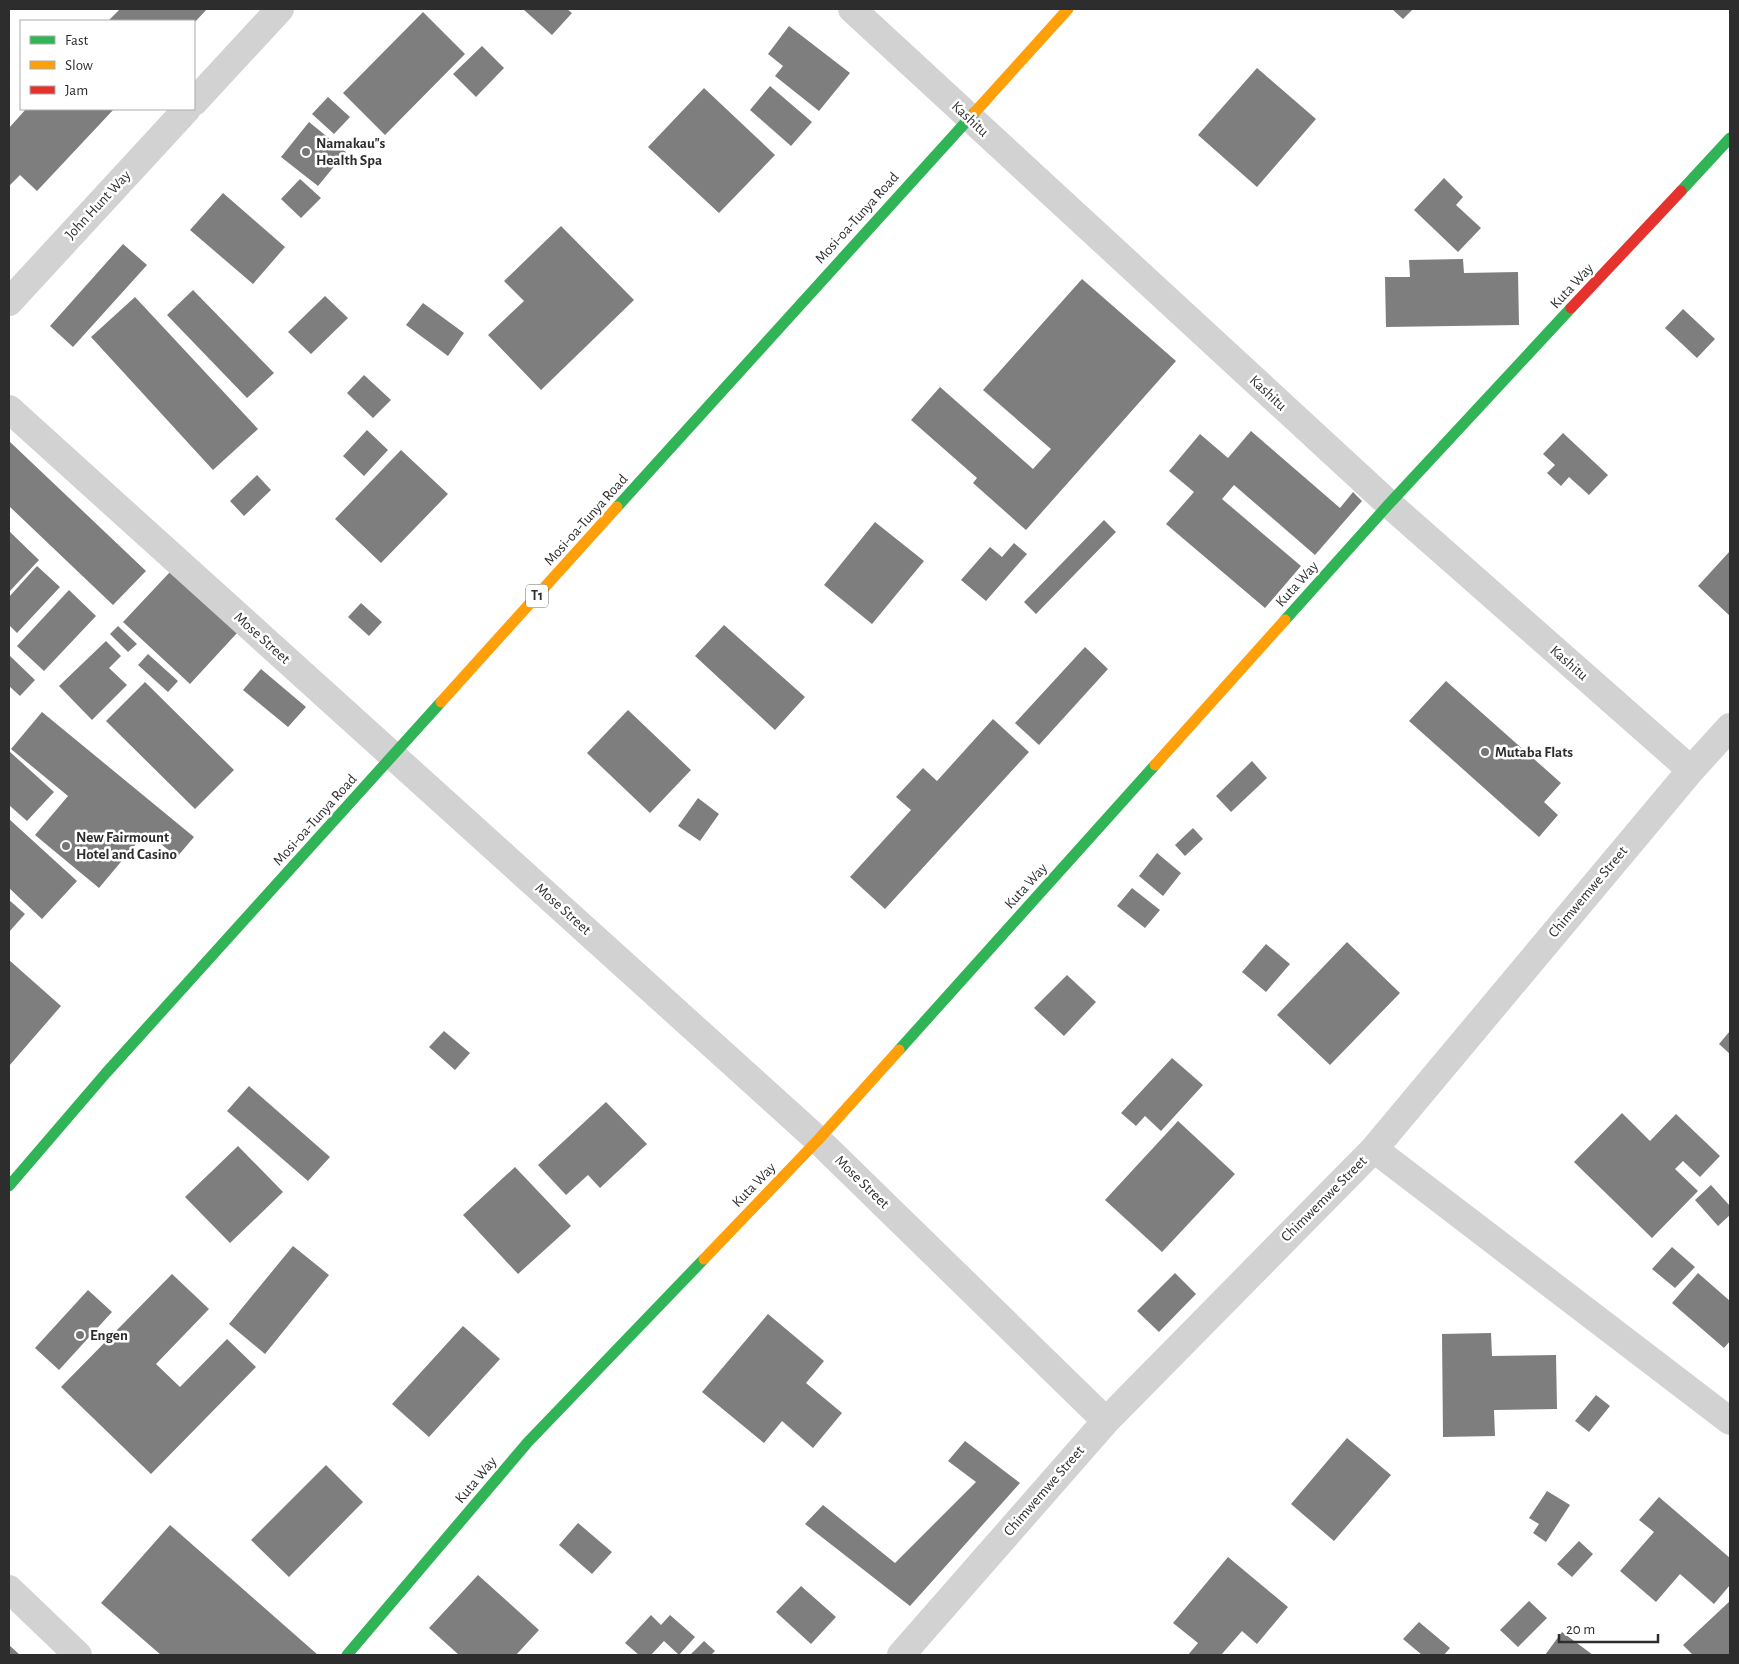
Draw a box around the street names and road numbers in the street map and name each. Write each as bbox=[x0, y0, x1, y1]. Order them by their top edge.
street label: Kashitu bbox=[949, 98, 992, 140]
street label: John Hunt Way bbox=[63, 167, 134, 242]
street label: Mosi-oa-Tunya Road bbox=[812, 169, 902, 267]
street label: Kuta Way bbox=[1548, 260, 1597, 311]
street label: Kashitu bbox=[1247, 372, 1290, 414]
street label: Mosi-oa-Tunya Road bbox=[541, 471, 631, 569]
street label: Kuta Way bbox=[1273, 558, 1322, 610]
road number: T1 bbox=[526, 584, 548, 608]
street label: Mose Street bbox=[231, 609, 293, 667]
street label: Kashitu bbox=[1547, 643, 1591, 683]
street label: Mosi-oa-Tunya Road bbox=[270, 771, 360, 869]
street label: Chimwemwe Street bbox=[1546, 843, 1631, 941]
street label: Kuta Way bbox=[1002, 860, 1051, 912]
street label: Mose Street bbox=[532, 880, 594, 938]
street label: Mose Street bbox=[832, 1153, 892, 1212]
street label: Chimwemwe Street bbox=[1278, 1153, 1370, 1245]
street label: Kuta Way bbox=[729, 1159, 779, 1210]
street label: Chimwemwe Street bbox=[1001, 1443, 1087, 1539]
street label: Kuta Way bbox=[452, 1453, 500, 1506]

